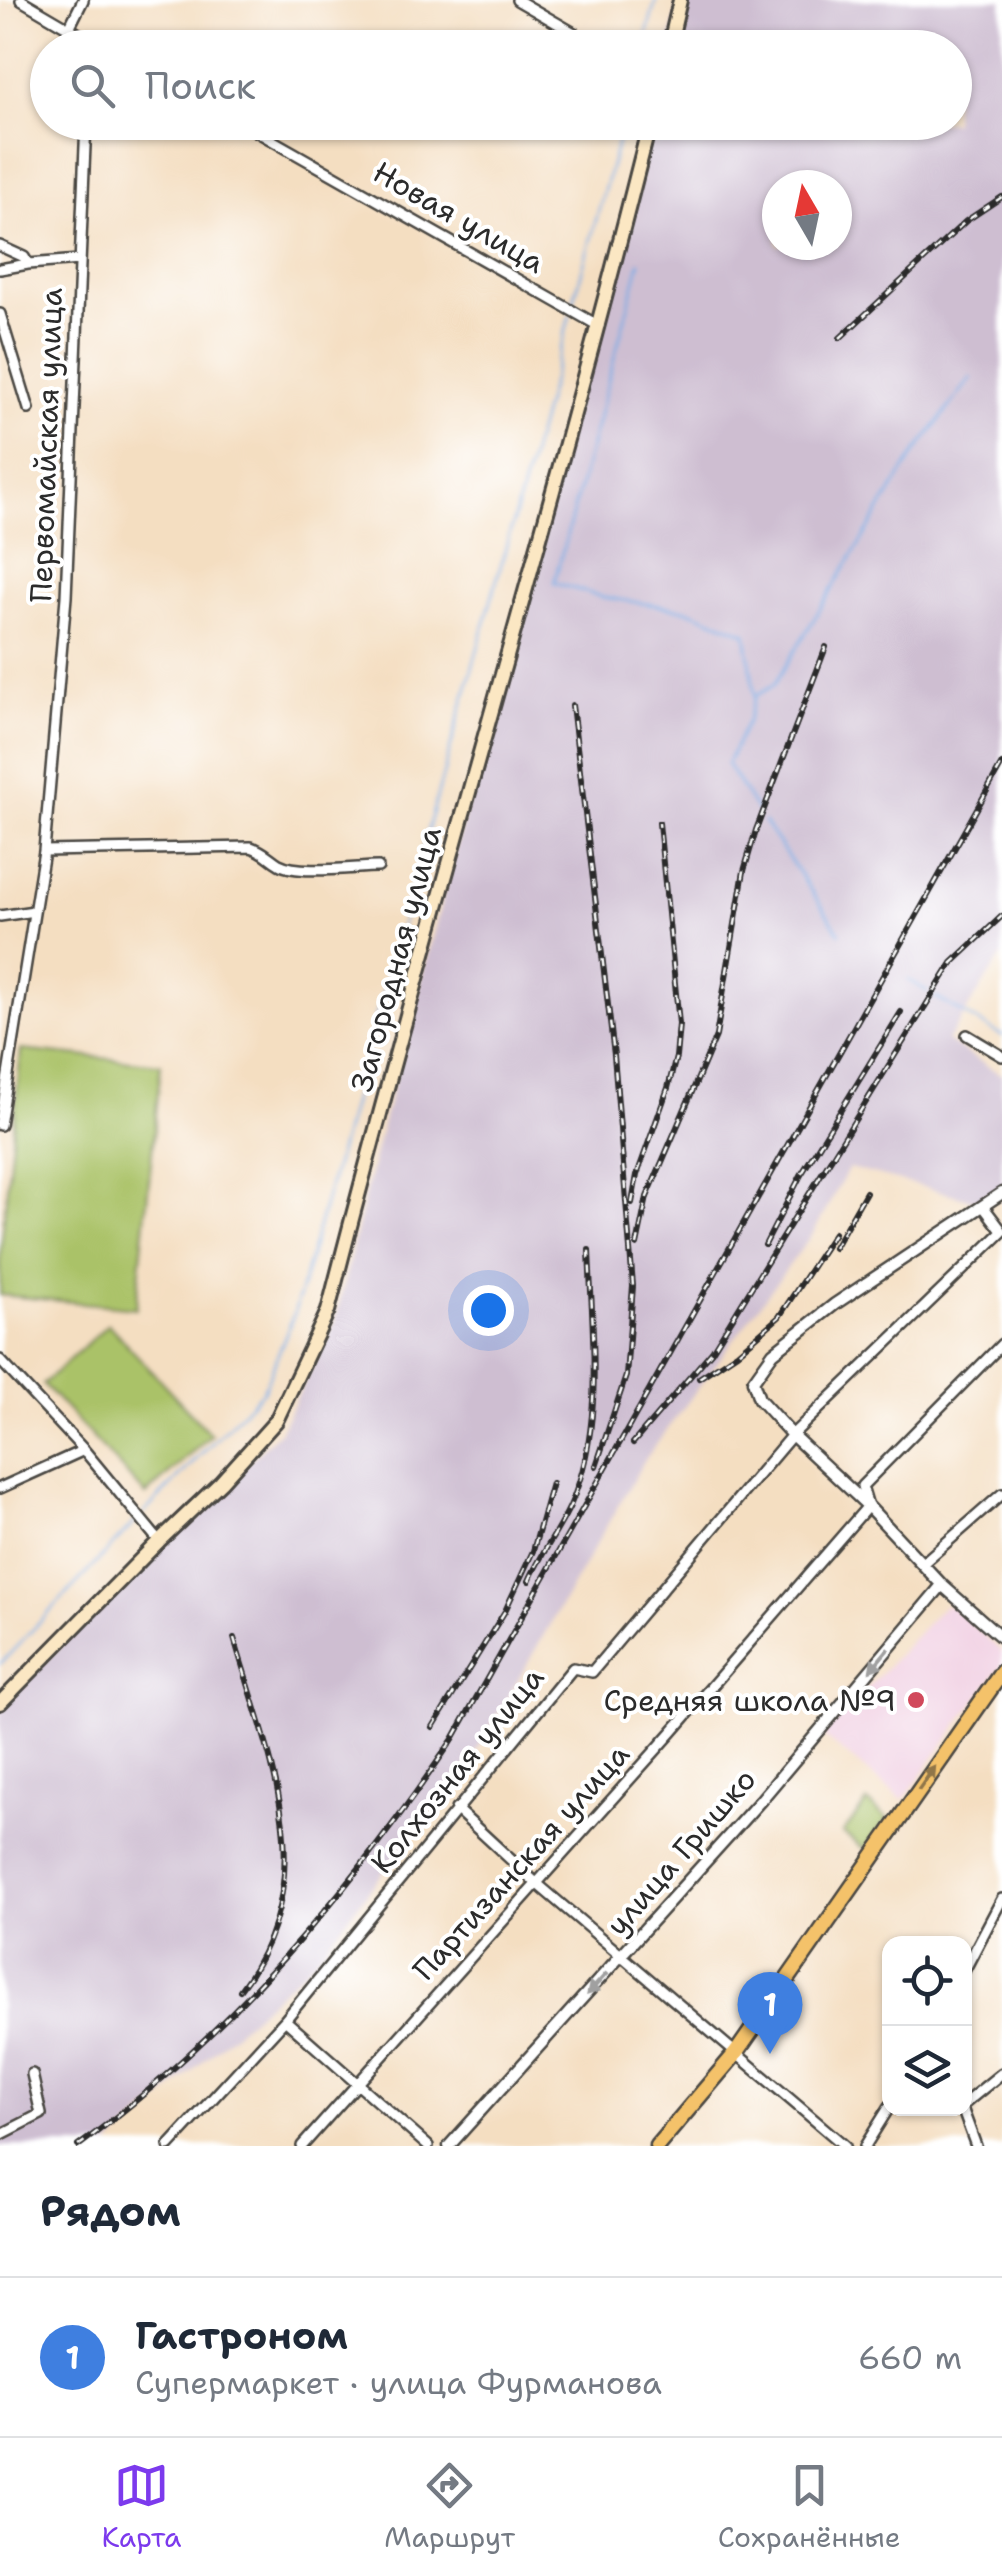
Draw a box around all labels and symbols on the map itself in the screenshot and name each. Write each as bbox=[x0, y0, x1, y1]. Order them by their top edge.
street label: Новая улица bbox=[366, 151, 552, 283]
north arrow bbox=[762, 170, 852, 260]
street label: Первомайская улица bbox=[20, 287, 72, 603]
street label: Загородная улица bbox=[341, 822, 451, 1096]
your location bbox=[463, 1285, 514, 1336]
one-way arrow bbox=[869, 1647, 891, 1672]
street label: Колхозная улица bbox=[361, 1658, 553, 1882]
place label: Средняя школа №9 bbox=[604, 1680, 896, 1721]
marker: Средняя школа №9 bbox=[905, 1689, 927, 1711]
street label: Партизанская улица bbox=[404, 1734, 639, 1989]
street label: улица Гришко bbox=[597, 1760, 765, 1944]
one-way arrow bbox=[917, 1764, 936, 1791]
one-way arrow bbox=[586, 1972, 609, 1996]
pin: 1 bbox=[738, 1972, 802, 2054]

